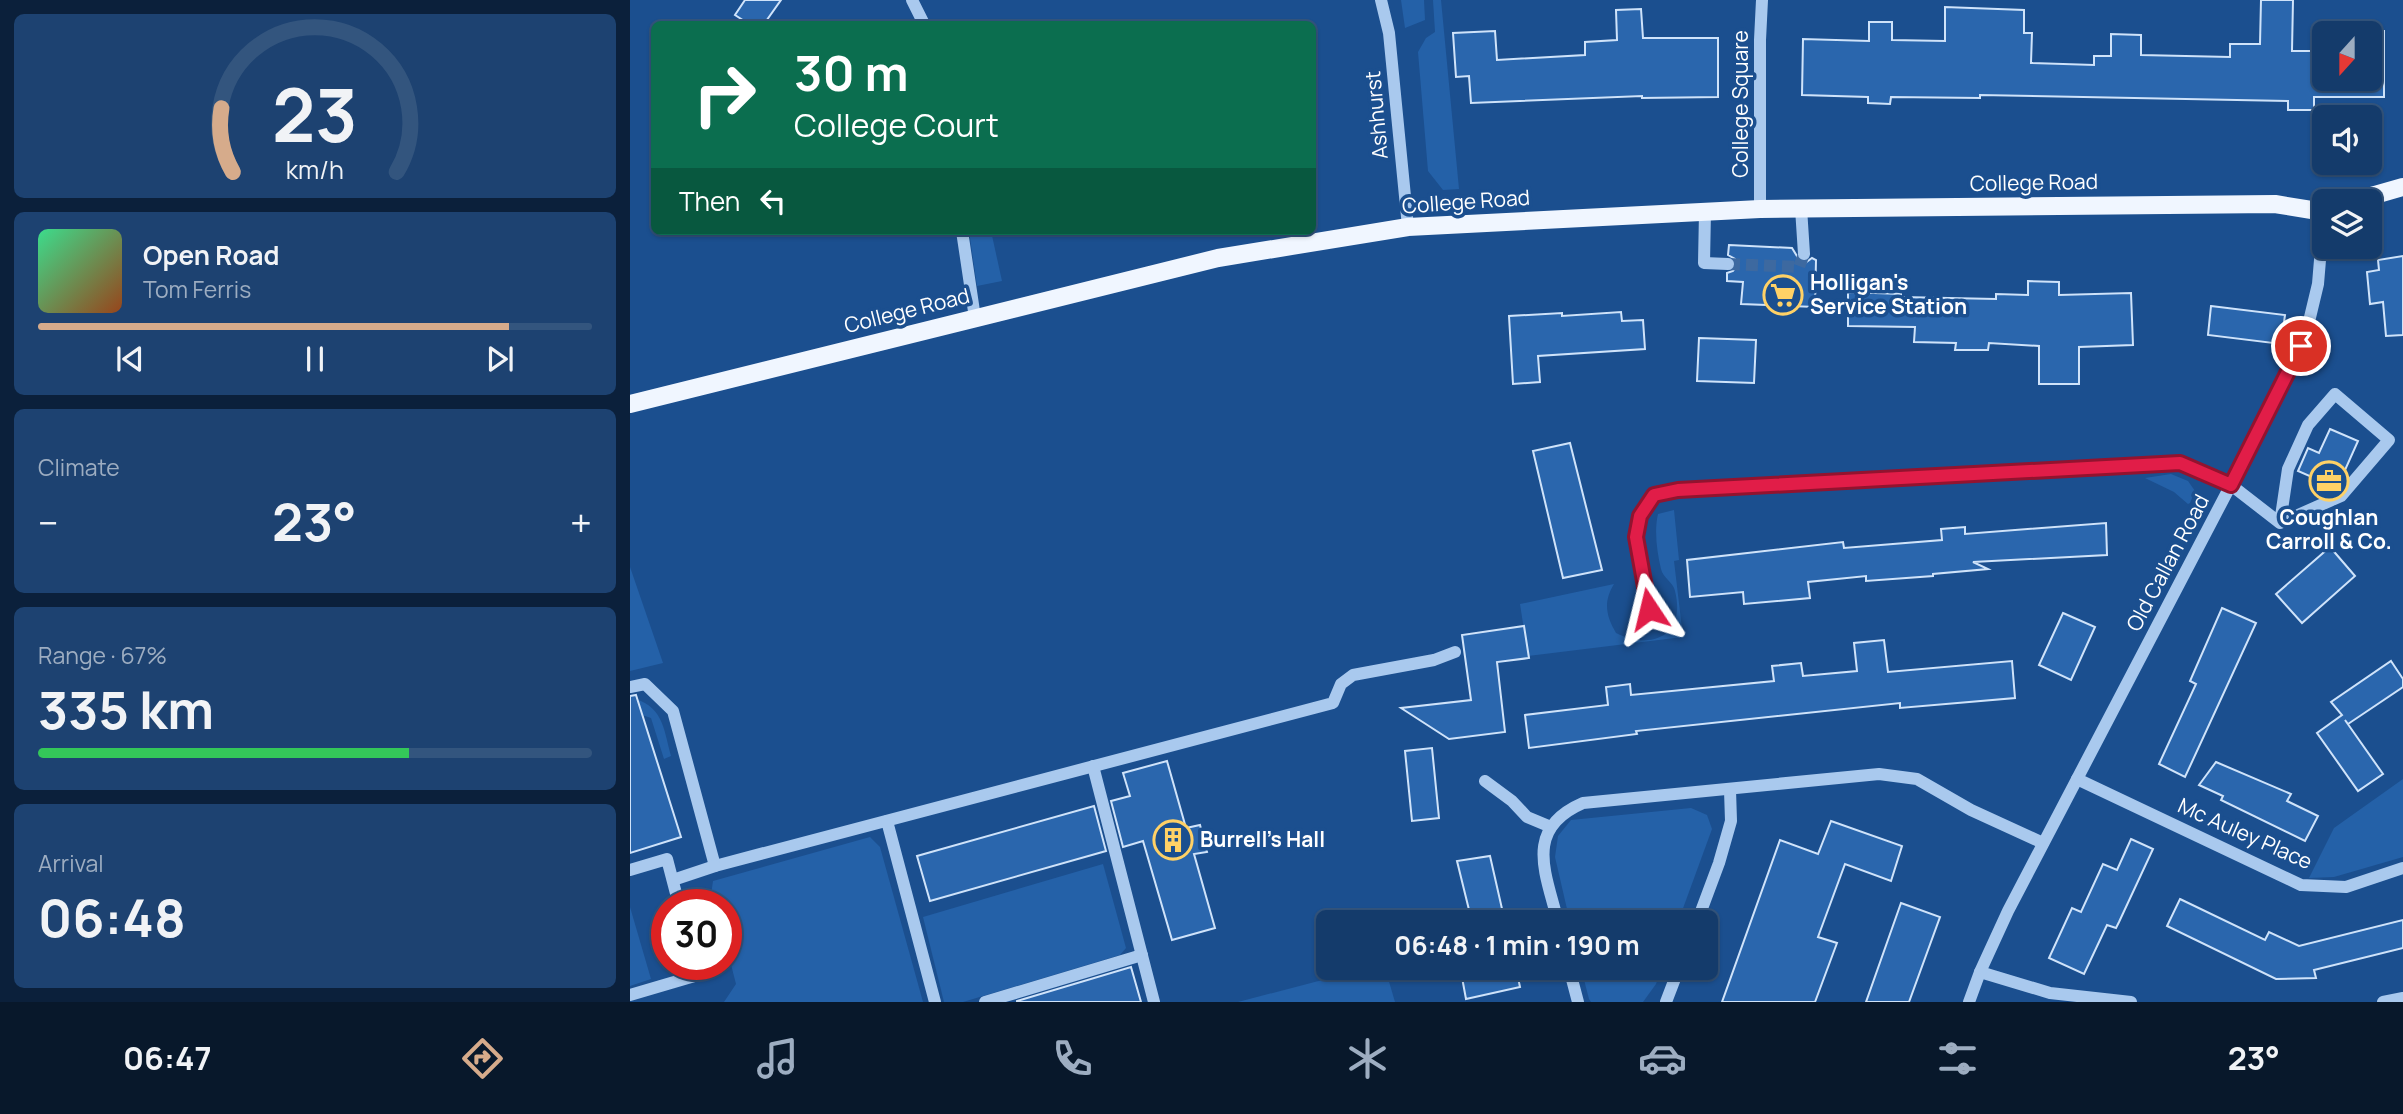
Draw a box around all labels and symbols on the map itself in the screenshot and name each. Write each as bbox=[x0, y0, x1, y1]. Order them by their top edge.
north arrow bbox=[2312, 21, 2382, 91]
street label: College Square bbox=[1726, 30, 1754, 178]
street label: Ashhurst bbox=[1358, 70, 1394, 160]
street label: College Road bbox=[1970, 167, 2098, 197]
street label: College Road bbox=[1401, 183, 1531, 219]
place label: Holligan's Service Station bbox=[1810, 268, 1967, 320]
supermarket icon: Holligan's Service Station bbox=[1762, 274, 1804, 316]
street label: College Road bbox=[841, 281, 972, 339]
pin bbox=[2271, 316, 2331, 376]
office icon: Coughlan Carroll & Co. bbox=[2308, 460, 2350, 502]
street label: Old Callan Road bbox=[2119, 489, 2215, 636]
place label: Coughlan Carroll & Co. bbox=[2266, 503, 2392, 555]
position arrow bbox=[1612, 572, 1686, 646]
street label: Mc Auley Place bbox=[2174, 791, 2317, 875]
building icon: Burrell's Hall bbox=[1152, 819, 1194, 861]
place label: Burrell's Hall bbox=[1200, 825, 1325, 853]
speed limit sign: 30 bbox=[651, 889, 742, 980]

